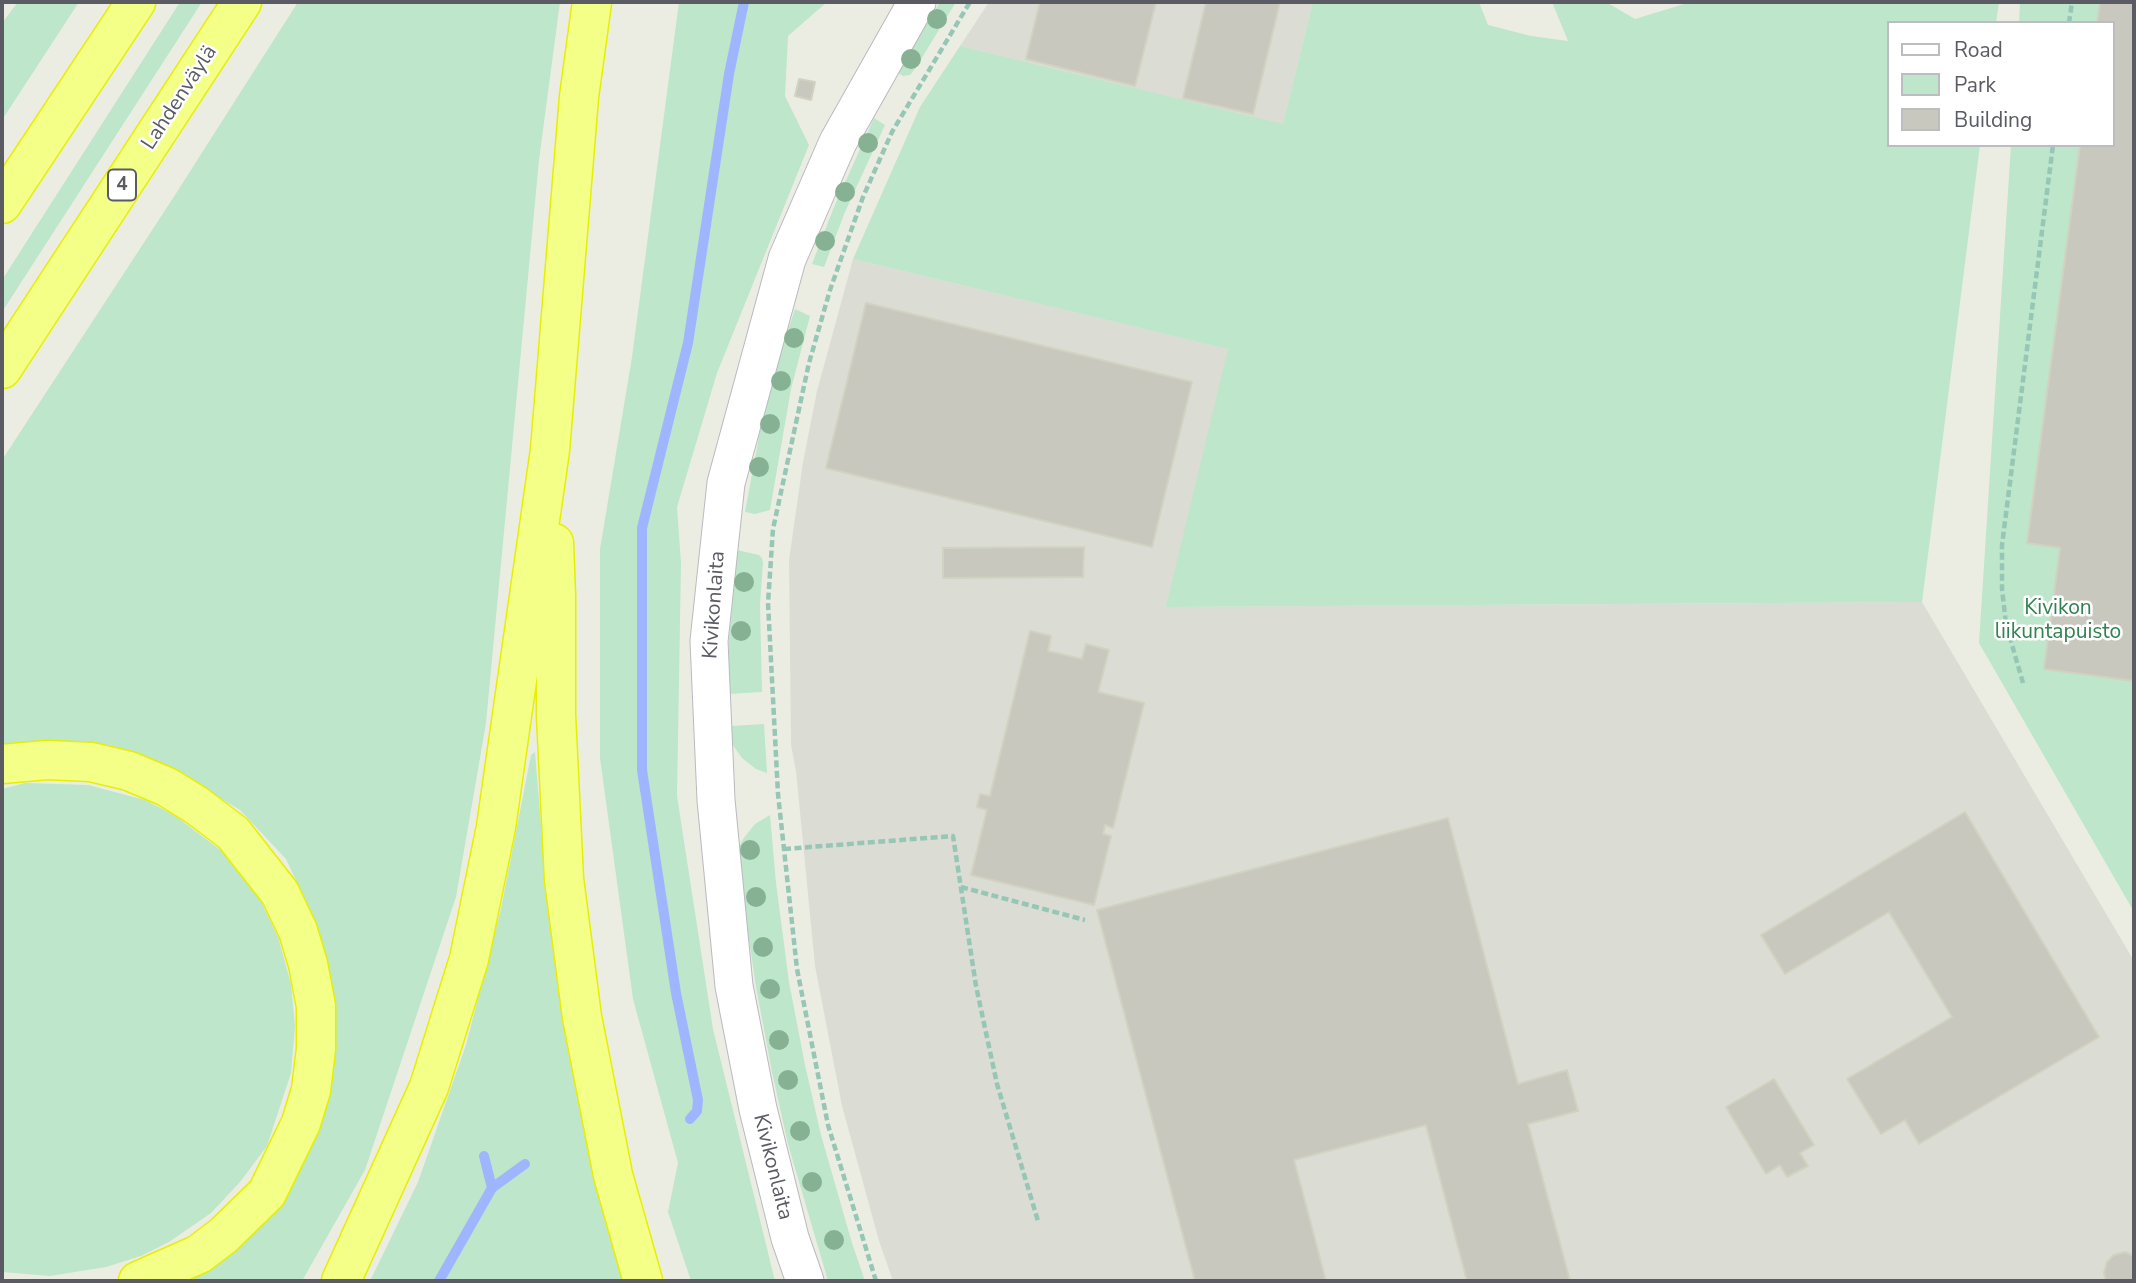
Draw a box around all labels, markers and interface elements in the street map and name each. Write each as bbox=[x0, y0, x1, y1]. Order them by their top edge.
legend bbox=[1888, 21, 2115, 147]
text: Road bbox=[1954, 36, 2003, 64]
street label: Lahdenväylä bbox=[137, 41, 223, 155]
text: Park bbox=[1954, 71, 1996, 99]
text: Building bbox=[1954, 106, 2032, 134]
road number: 4 bbox=[108, 169, 136, 200]
street label: Kivikonlaita bbox=[699, 550, 731, 660]
park label: Kivikon liikuntapuisto bbox=[1995, 596, 2121, 646]
street label: Kivikonlaita bbox=[747, 1111, 797, 1223]

